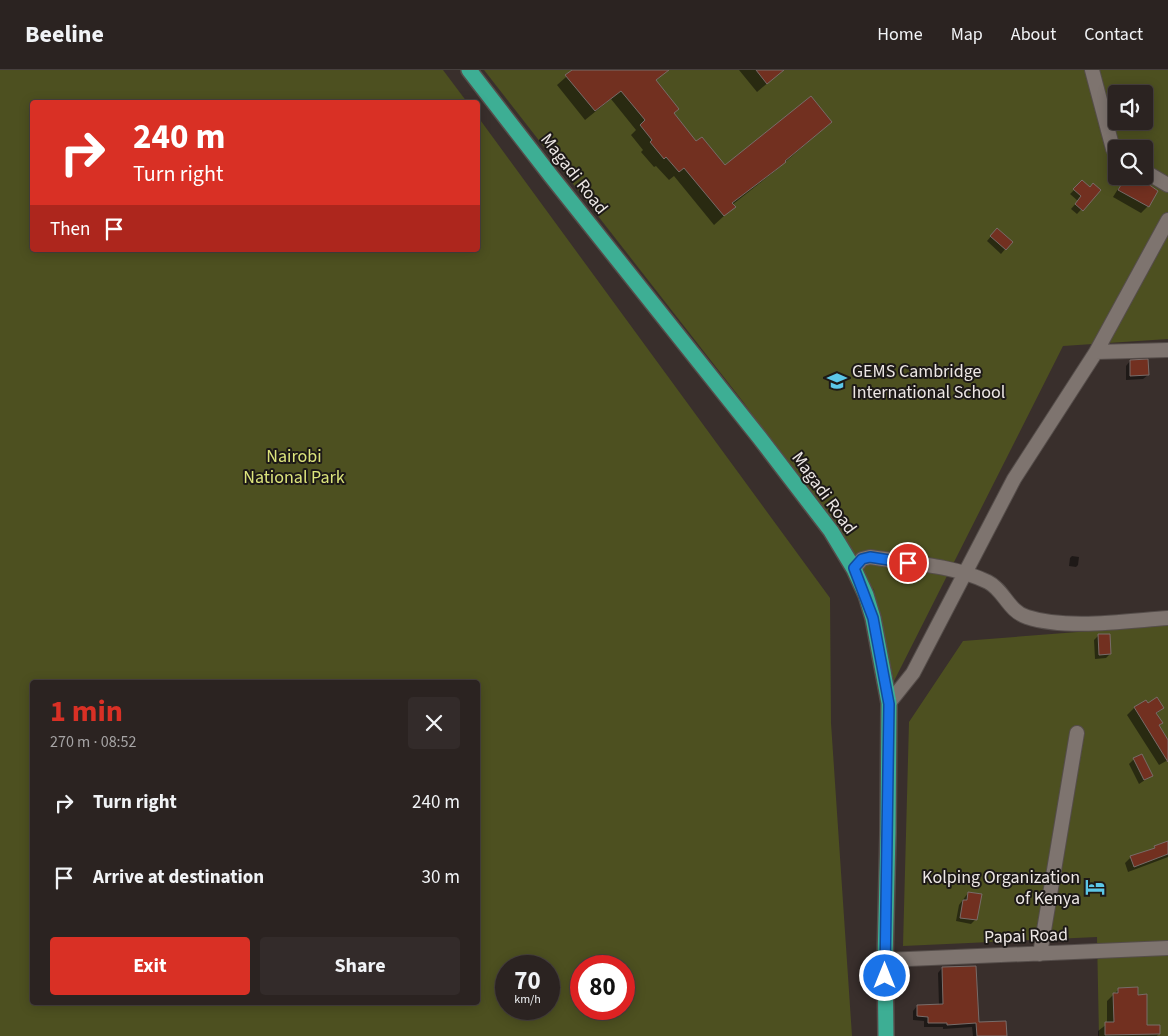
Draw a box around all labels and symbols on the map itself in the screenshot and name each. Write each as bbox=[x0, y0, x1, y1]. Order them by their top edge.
street label: Magadi Road bbox=[534, 128, 614, 220]
place label: GEMS Cambridge International School bbox=[852, 359, 1005, 405]
school or university icon: GEMS Cambridge International School bbox=[826, 370, 848, 392]
park label: Nairobi National Park bbox=[243, 444, 345, 490]
street label: Magadi Road bbox=[785, 447, 863, 539]
pin bbox=[887, 542, 929, 584]
place label: Kolping Organization of Kenya bbox=[922, 865, 1080, 911]
hotel icon: Kolping Organization of Kenya bbox=[1084, 876, 1106, 898]
street label: Papai Road bbox=[984, 922, 1068, 950]
position arrow bbox=[858, 949, 910, 1001]
speed limit sign: 80 bbox=[570, 955, 635, 1020]

